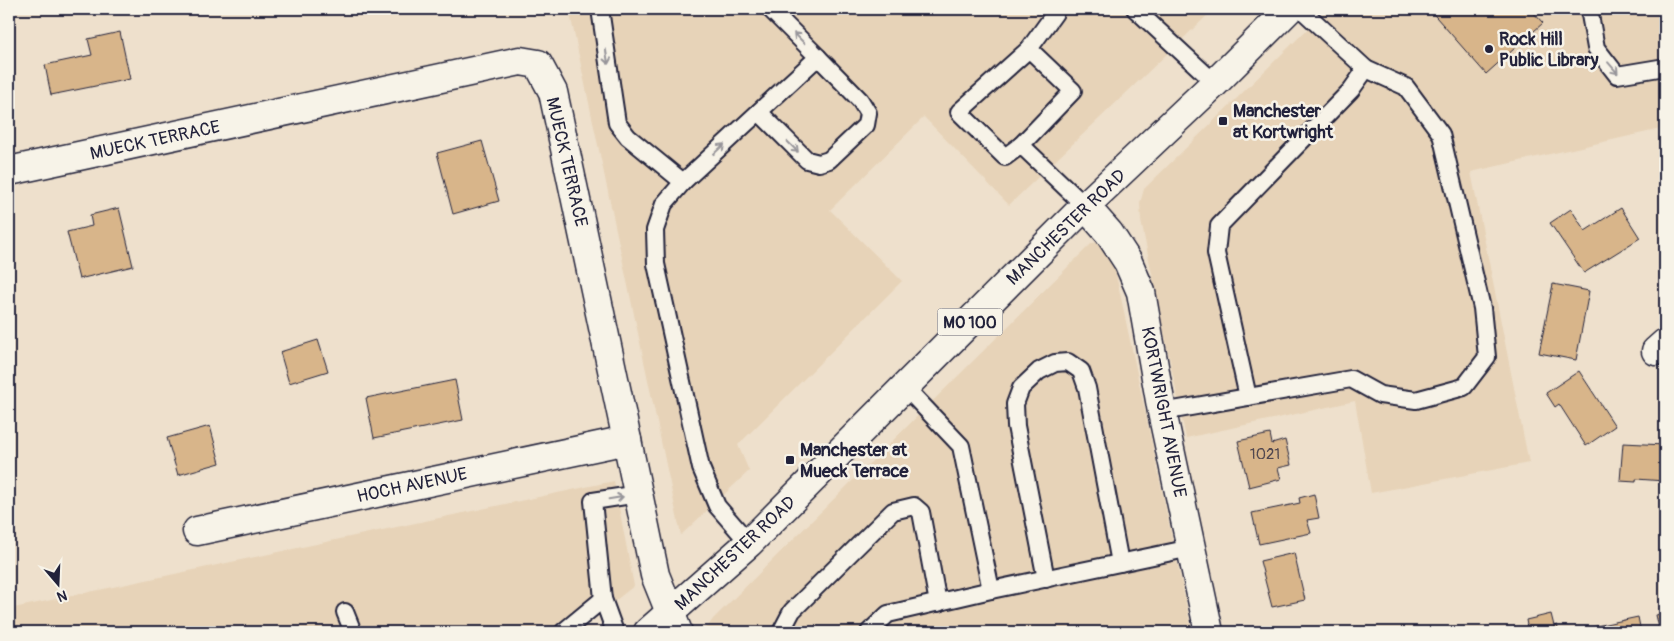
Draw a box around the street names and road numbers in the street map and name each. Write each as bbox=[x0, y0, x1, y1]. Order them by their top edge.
street label: MUECK TERRACE bbox=[540, 95, 593, 229]
street label: MUECK TERRACE bbox=[88, 115, 222, 166]
street label: MANCHESTER ROAD bbox=[1002, 164, 1131, 290]
road number: MO 100 bbox=[938, 308, 1002, 336]
street label: KORTWRIGHT AVENUE bbox=[1136, 325, 1191, 500]
street label: HOCH AVENUE bbox=[355, 463, 470, 508]
street label: MANCHESTER ROAD bbox=[670, 491, 801, 616]

